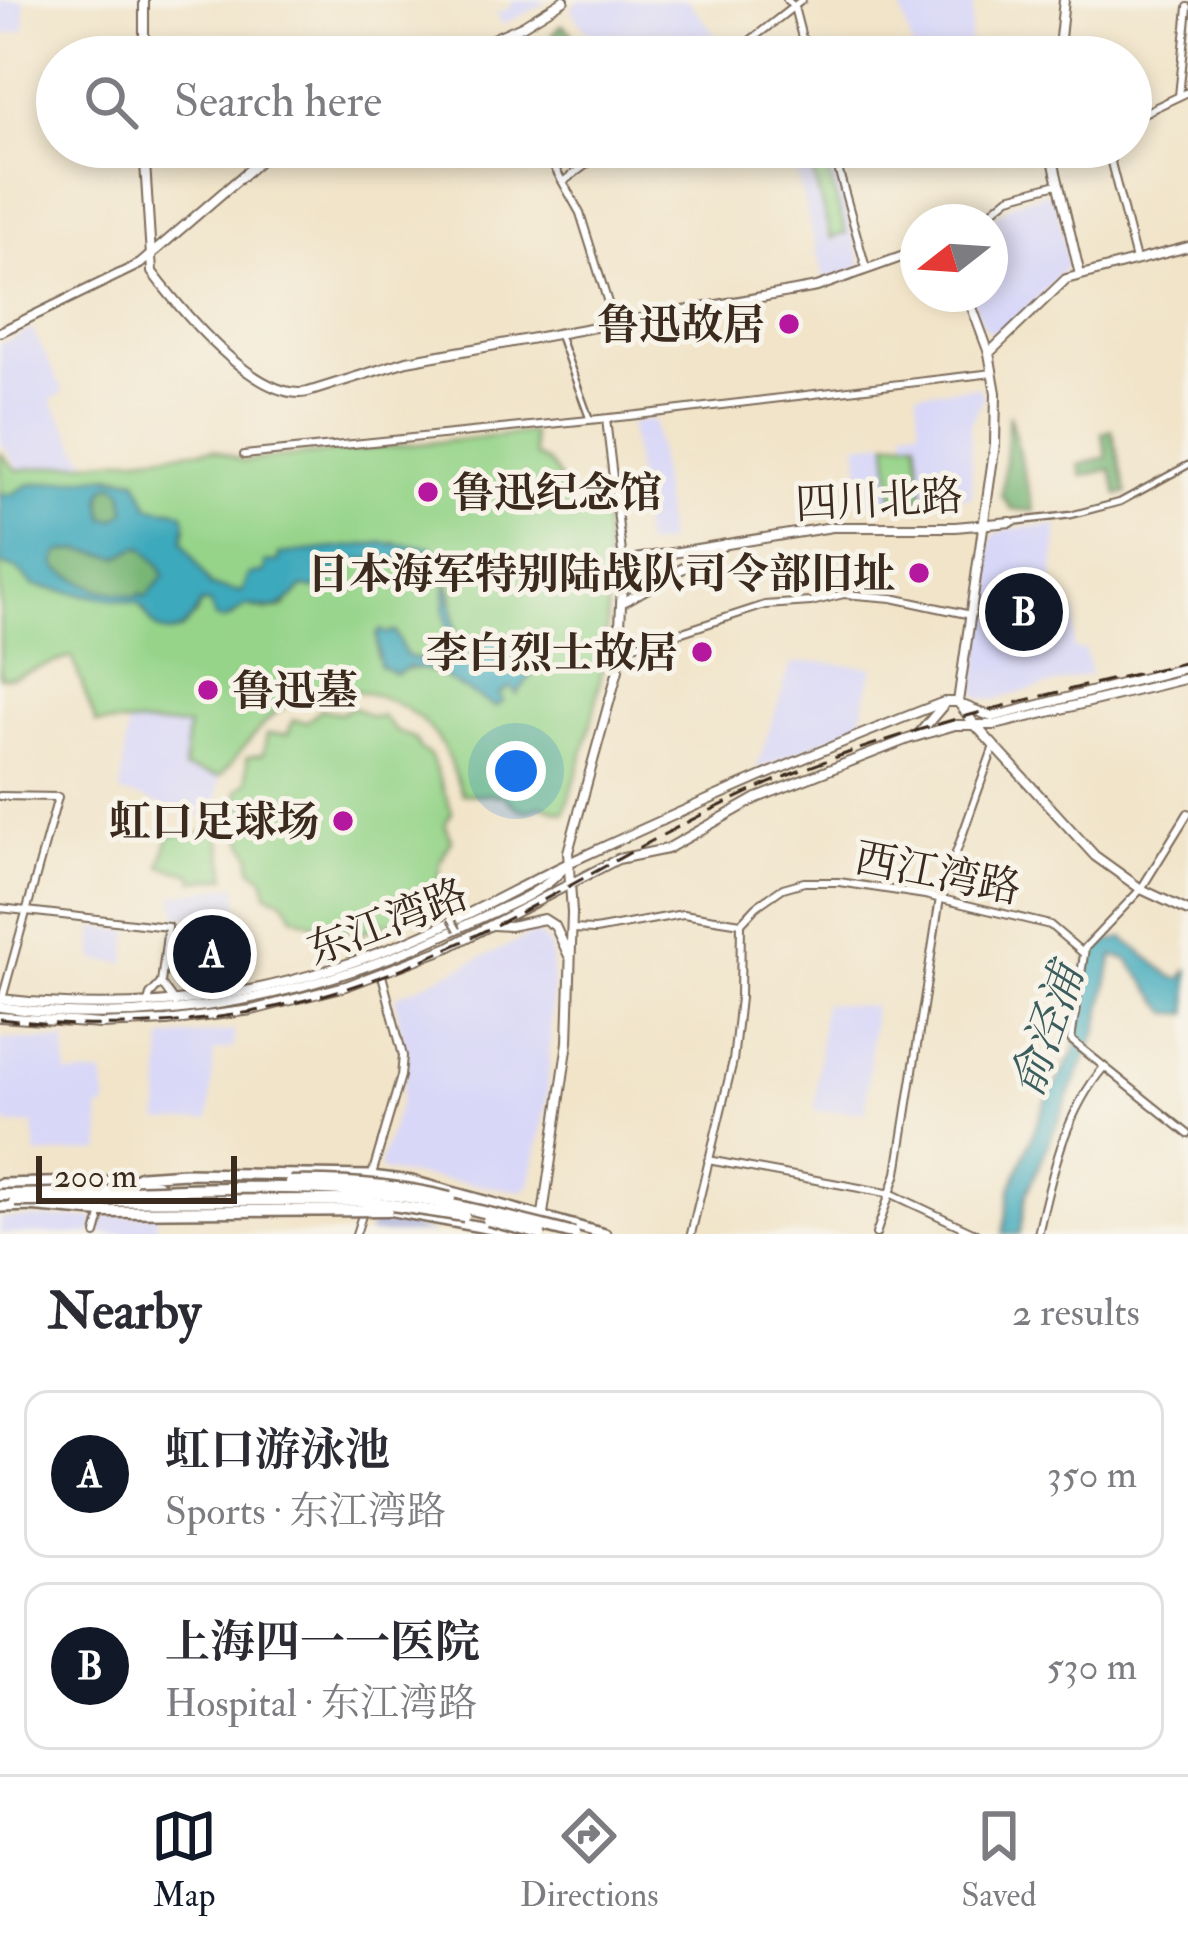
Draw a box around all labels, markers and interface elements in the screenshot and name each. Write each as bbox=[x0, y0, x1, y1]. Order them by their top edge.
search box bbox=[36, 36, 1152, 168]
icon: search bbox=[78, 69, 144, 135]
text: Search here bbox=[174, 74, 382, 130]
north arrow bbox=[900, 204, 1008, 312]
place label: 鲁迅故居 bbox=[597, 300, 765, 352]
marker: 鲁迅故居 bbox=[776, 311, 802, 337]
place label: 鲁迅纪念馆 bbox=[452, 468, 662, 520]
street label: 四川北路 bbox=[794, 471, 964, 531]
marker: 鲁迅纪念馆 bbox=[415, 479, 441, 505]
place label: 日本海军特别陆战队司令部旧址 bbox=[307, 549, 895, 601]
marker: 日本海军特别陆战队司令部旧址 bbox=[906, 560, 932, 586]
pin: B bbox=[985, 567, 1063, 657]
place label: 李白烈士故居 bbox=[426, 628, 678, 680]
marker: 李白烈士故居 bbox=[689, 639, 715, 665]
place label: 鲁迅墓 bbox=[232, 666, 358, 718]
marker: 鲁迅墓 bbox=[195, 677, 221, 703]
your location bbox=[486, 741, 546, 801]
place label: 虹口足球场 bbox=[109, 797, 319, 849]
marker: 虹口足球场 bbox=[330, 808, 356, 834]
street label: 西江湾路 bbox=[850, 832, 1025, 916]
street label: 东江湾路 bbox=[300, 868, 475, 977]
pin: A bbox=[173, 909, 251, 999]
water label: 俞泾浦 bbox=[999, 951, 1099, 1104]
scale bar bbox=[36, 1150, 237, 1203]
text: 200 m bbox=[54, 1156, 137, 1197]
text: Nearby bbox=[48, 1280, 201, 1344]
text: 2 results bbox=[1012, 1288, 1140, 1337]
text: 虹口游泳池 bbox=[165, 1423, 390, 1479]
text: A bbox=[78, 1450, 102, 1499]
text: 350 m bbox=[1047, 1450, 1137, 1499]
text: Sports · 东江湾路 bbox=[165, 1487, 446, 1536]
text: 上海四一一医院 bbox=[165, 1615, 480, 1671]
text: B bbox=[77, 1642, 103, 1691]
text: 530 m bbox=[1046, 1642, 1137, 1691]
text: Hospital · 东江湾路 bbox=[165, 1679, 477, 1728]
tab: Map bbox=[151, 1803, 217, 1916]
tab: Directions bbox=[520, 1803, 659, 1916]
tab: Saved bbox=[961, 1803, 1037, 1916]

